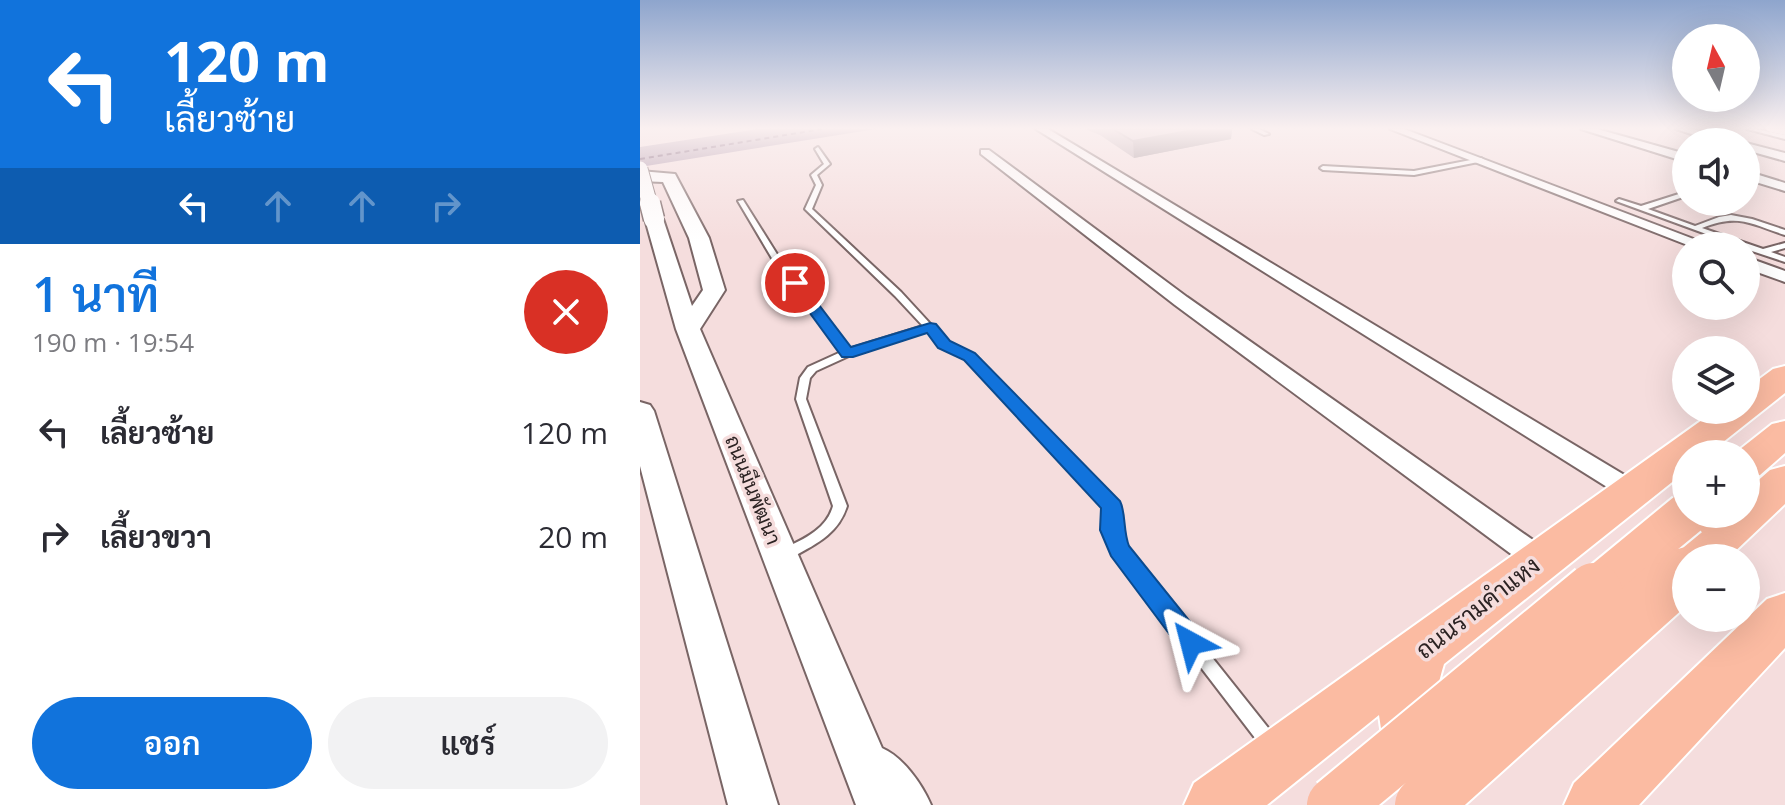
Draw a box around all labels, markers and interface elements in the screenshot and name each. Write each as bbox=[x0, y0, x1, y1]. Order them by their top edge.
text: 120 m bbox=[164, 22, 330, 98]
north arrow bbox=[1672, 24, 1760, 112]
map controls bbox=[1672, 24, 1760, 632]
icon: left bbox=[32, 32, 136, 136]
text: เลี้ยวซ้าย bbox=[164, 94, 295, 143]
button: sound bbox=[1672, 128, 1760, 216]
icon: left bbox=[172, 184, 216, 228]
icon: ahead bbox=[256, 184, 300, 228]
icon: ahead bbox=[340, 184, 384, 228]
icon: right bbox=[424, 184, 468, 228]
button: search bbox=[1672, 232, 1760, 320]
pin bbox=[761, 249, 829, 317]
text: 1 นาที bbox=[32, 261, 159, 326]
icon: arrive bbox=[773, 261, 817, 305]
button: close bbox=[524, 270, 608, 354]
text: 190 m · 19:54 bbox=[32, 324, 194, 360]
button: layers bbox=[1672, 336, 1760, 424]
icon: left bbox=[32, 410, 76, 454]
text: เลี้ยวซ้าย bbox=[100, 412, 214, 453]
text: 120 m bbox=[521, 412, 608, 453]
street label: ถนนมีนพัฒนา bbox=[719, 431, 788, 548]
button: + bbox=[1672, 440, 1760, 528]
icon: right bbox=[32, 514, 76, 558]
text: เลี้ยวขวา bbox=[100, 516, 212, 557]
text: 20 m bbox=[538, 516, 608, 557]
button: − bbox=[1672, 544, 1760, 632]
street label: ถนนรามคำแหง bbox=[1408, 548, 1546, 666]
position arrow bbox=[1149, 601, 1233, 685]
button: ออก bbox=[32, 697, 312, 789]
button: แชร์ bbox=[328, 697, 608, 789]

